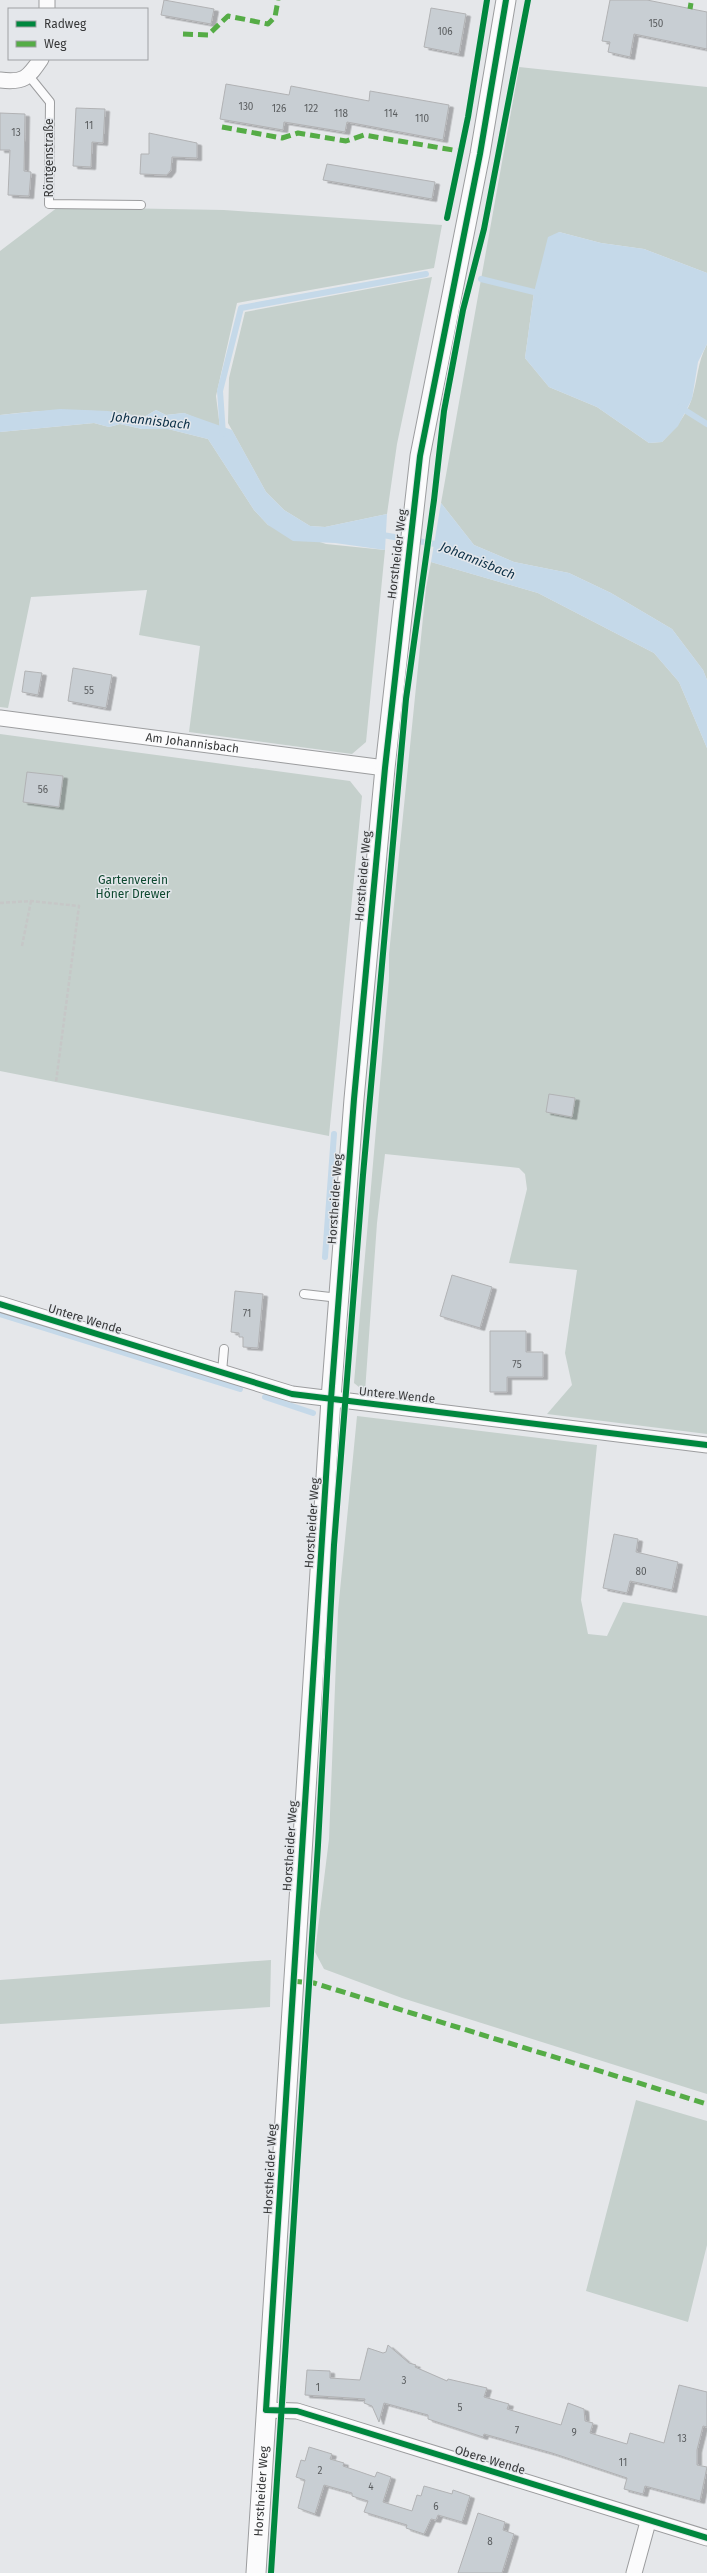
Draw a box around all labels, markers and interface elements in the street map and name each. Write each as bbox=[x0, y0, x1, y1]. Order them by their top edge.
legend bbox=[8, 8, 148, 60]
text: Radweg bbox=[44, 17, 87, 31]
house number: 150 bbox=[649, 18, 664, 30]
house number: 106 bbox=[437, 26, 453, 38]
text: Weg bbox=[44, 37, 67, 51]
house number: 130 bbox=[239, 101, 254, 113]
house number: 126 bbox=[272, 103, 286, 115]
house number: 122 bbox=[304, 103, 318, 115]
house number: 118 bbox=[334, 108, 349, 120]
house number: 114 bbox=[384, 108, 399, 120]
house number: 110 bbox=[415, 113, 429, 125]
street label: Röntgenstraße bbox=[42, 118, 56, 198]
house number: 11 bbox=[85, 120, 93, 132]
house number: 13 bbox=[11, 127, 21, 139]
water label: Johannisbach bbox=[110, 409, 191, 432]
street label: Horstheider Weg bbox=[385, 507, 410, 600]
water label: Johannisbach bbox=[437, 538, 518, 582]
house number: 55 bbox=[84, 685, 94, 697]
street label: Am Johannisbach bbox=[145, 730, 240, 756]
house number: 56 bbox=[38, 784, 48, 796]
street label: Horstheider Weg bbox=[352, 830, 374, 922]
park label: Gartenverein Höner Drewer bbox=[96, 873, 171, 901]
street label: Horstheider Weg bbox=[325, 1153, 345, 1245]
street label: Untere Wende bbox=[46, 1301, 124, 1337]
house number: 71 bbox=[243, 1308, 251, 1320]
house number: 75 bbox=[512, 1359, 522, 1371]
street label: Untere Wende bbox=[358, 1384, 436, 1406]
street label: Horstheider Weg bbox=[302, 1477, 322, 1569]
house number: 80 bbox=[635, 1566, 647, 1578]
street label: Horstheider Weg bbox=[280, 1800, 300, 1892]
street label: Horstheider Weg bbox=[261, 2123, 279, 2215]
house number: 3 bbox=[402, 2375, 407, 2387]
house number: 1 bbox=[316, 2382, 320, 2394]
house number: 5 bbox=[457, 2402, 463, 2414]
house number: 7 bbox=[515, 2425, 520, 2437]
house number: 9 bbox=[571, 2427, 577, 2439]
house number: 13 bbox=[677, 2433, 687, 2445]
street label: Obere Wende bbox=[453, 2443, 527, 2477]
street label: Horstheider Weg bbox=[251, 2445, 271, 2537]
house number: 11 bbox=[619, 2457, 627, 2469]
house number: 2 bbox=[318, 2465, 323, 2477]
house number: 4 bbox=[368, 2481, 374, 2493]
house number: 6 bbox=[433, 2501, 439, 2513]
house number: 8 bbox=[487, 2536, 493, 2548]

